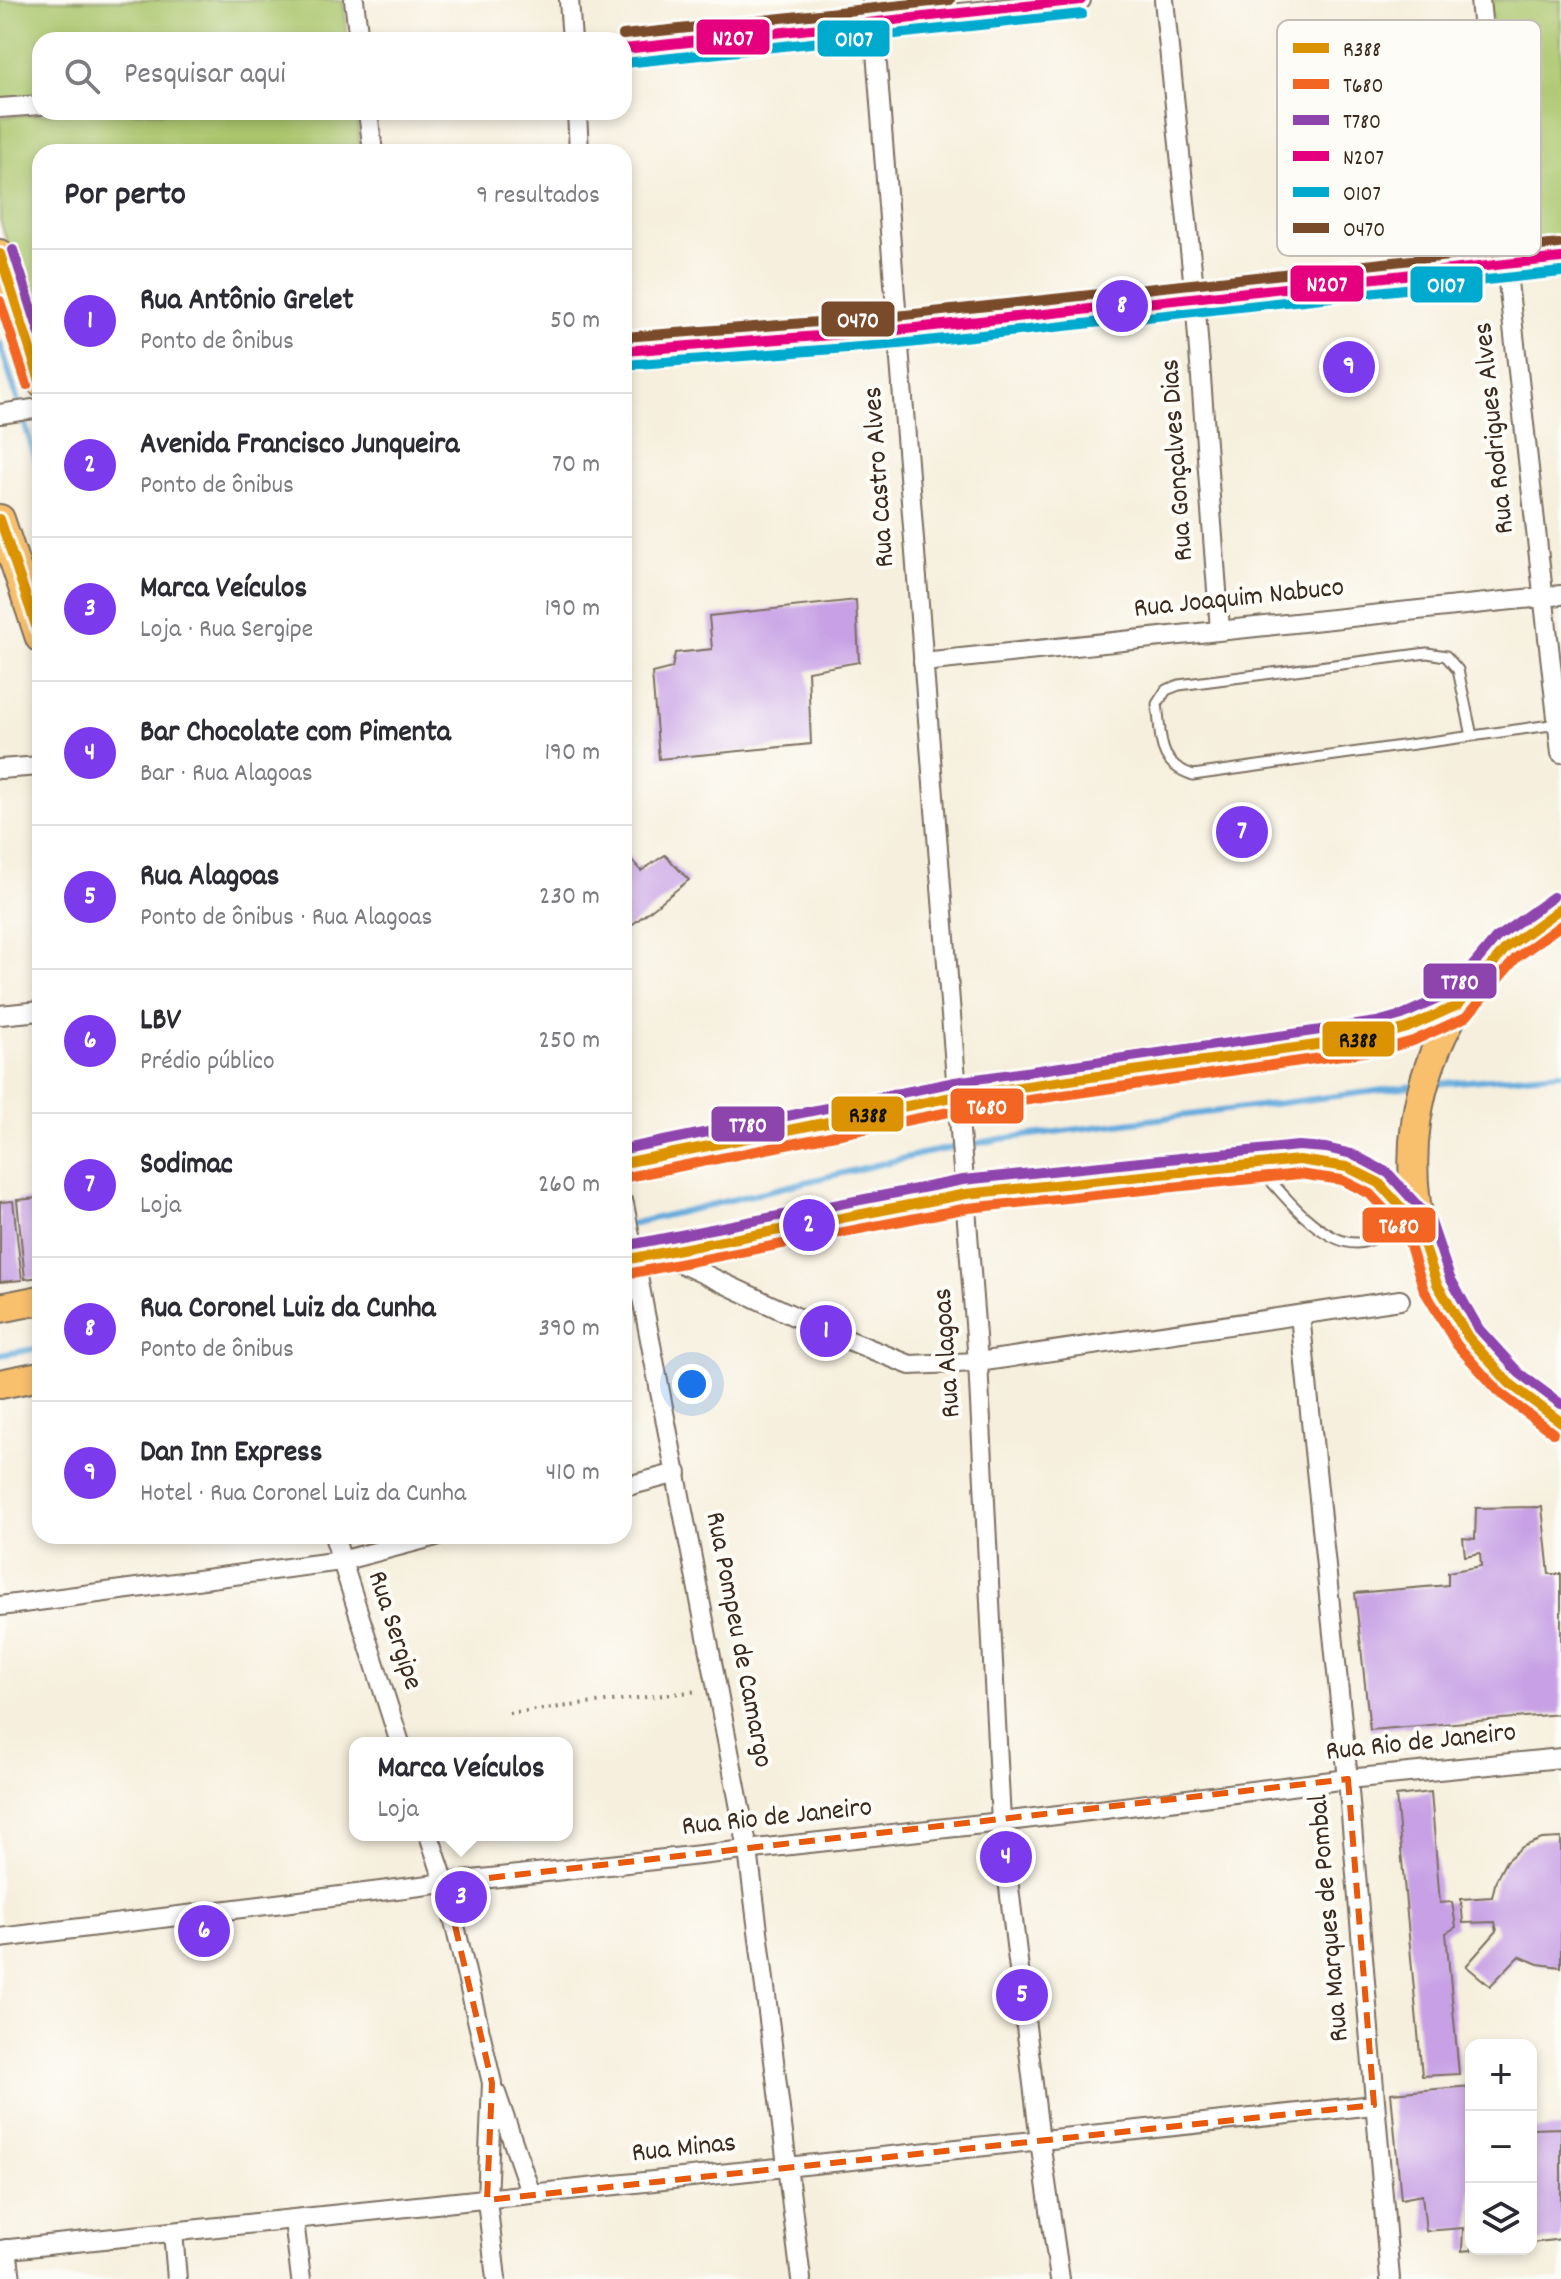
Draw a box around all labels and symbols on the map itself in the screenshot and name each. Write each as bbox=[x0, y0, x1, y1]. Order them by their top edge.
line badge: N207 bbox=[695, 18, 771, 56]
line badge: O107 bbox=[816, 19, 891, 58]
legend bbox=[1277, 20, 1541, 256]
text: N207 bbox=[713, 25, 754, 56]
text: O107 bbox=[835, 26, 873, 57]
text: R388 bbox=[1343, 36, 1381, 67]
text: T680 bbox=[1343, 72, 1383, 103]
text: T780 bbox=[1343, 108, 1381, 139]
text: N207 bbox=[1343, 144, 1384, 175]
text: O107 bbox=[1343, 180, 1381, 211]
text: O470 bbox=[1343, 216, 1385, 247]
line badge: N207 bbox=[1289, 264, 1365, 303]
line badge: O107 bbox=[1409, 265, 1484, 304]
text: N207 bbox=[1307, 271, 1348, 302]
text: O107 bbox=[1427, 272, 1465, 303]
pin: 8 bbox=[1096, 276, 1148, 336]
line badge: O470 bbox=[820, 300, 896, 338]
text: O470 bbox=[837, 307, 879, 338]
street label: Rua Rodrigues Alves bbox=[1465, 320, 1527, 536]
pin: 9 bbox=[1323, 337, 1375, 397]
street label: Rua Gonçalves Dias bbox=[1152, 358, 1206, 562]
street label: Rua Castro Alves bbox=[855, 385, 907, 569]
street label: Rua Joaquim Nabuco bbox=[1132, 569, 1346, 631]
pin: 7 bbox=[1216, 802, 1268, 862]
line badge: T780 bbox=[1422, 962, 1498, 1000]
text: T780 bbox=[1441, 969, 1479, 1000]
line badge: R388 bbox=[1321, 1020, 1396, 1058]
text: R388 bbox=[1339, 1027, 1377, 1058]
line badge: T680 bbox=[949, 1087, 1025, 1125]
text: T680 bbox=[967, 1094, 1007, 1125]
line badge: R388 bbox=[830, 1095, 905, 1133]
text: R388 bbox=[849, 1102, 887, 1133]
line badge: T780 bbox=[710, 1105, 786, 1143]
text: T780 bbox=[729, 1112, 767, 1143]
pin: 2 bbox=[783, 1195, 835, 1255]
line badge: T680 bbox=[1361, 1206, 1437, 1244]
text: T680 bbox=[1379, 1213, 1419, 1244]
street label: Rua Alagoas bbox=[925, 1287, 973, 1419]
pin: 1 bbox=[800, 1301, 852, 1361]
your location bbox=[672, 1364, 712, 1404]
street label: Rua Pompeu de Camargo bbox=[693, 1509, 781, 1771]
street label: Rua Sergipe bbox=[355, 1566, 431, 1696]
street label: Rua Rio de Janeiro bbox=[1324, 1714, 1518, 1774]
street label: Rua Rio de Janeiro bbox=[680, 1789, 874, 1849]
street label: Rua Marques de Pombal bbox=[1300, 1792, 1362, 2043]
pin: 4 bbox=[980, 1827, 1032, 1887]
pin: 3 bbox=[435, 1867, 487, 1927]
pin: 6 bbox=[178, 1901, 230, 1961]
pin: 5 bbox=[996, 1965, 1048, 2025]
street label: Rua Minas bbox=[630, 2125, 738, 2175]

